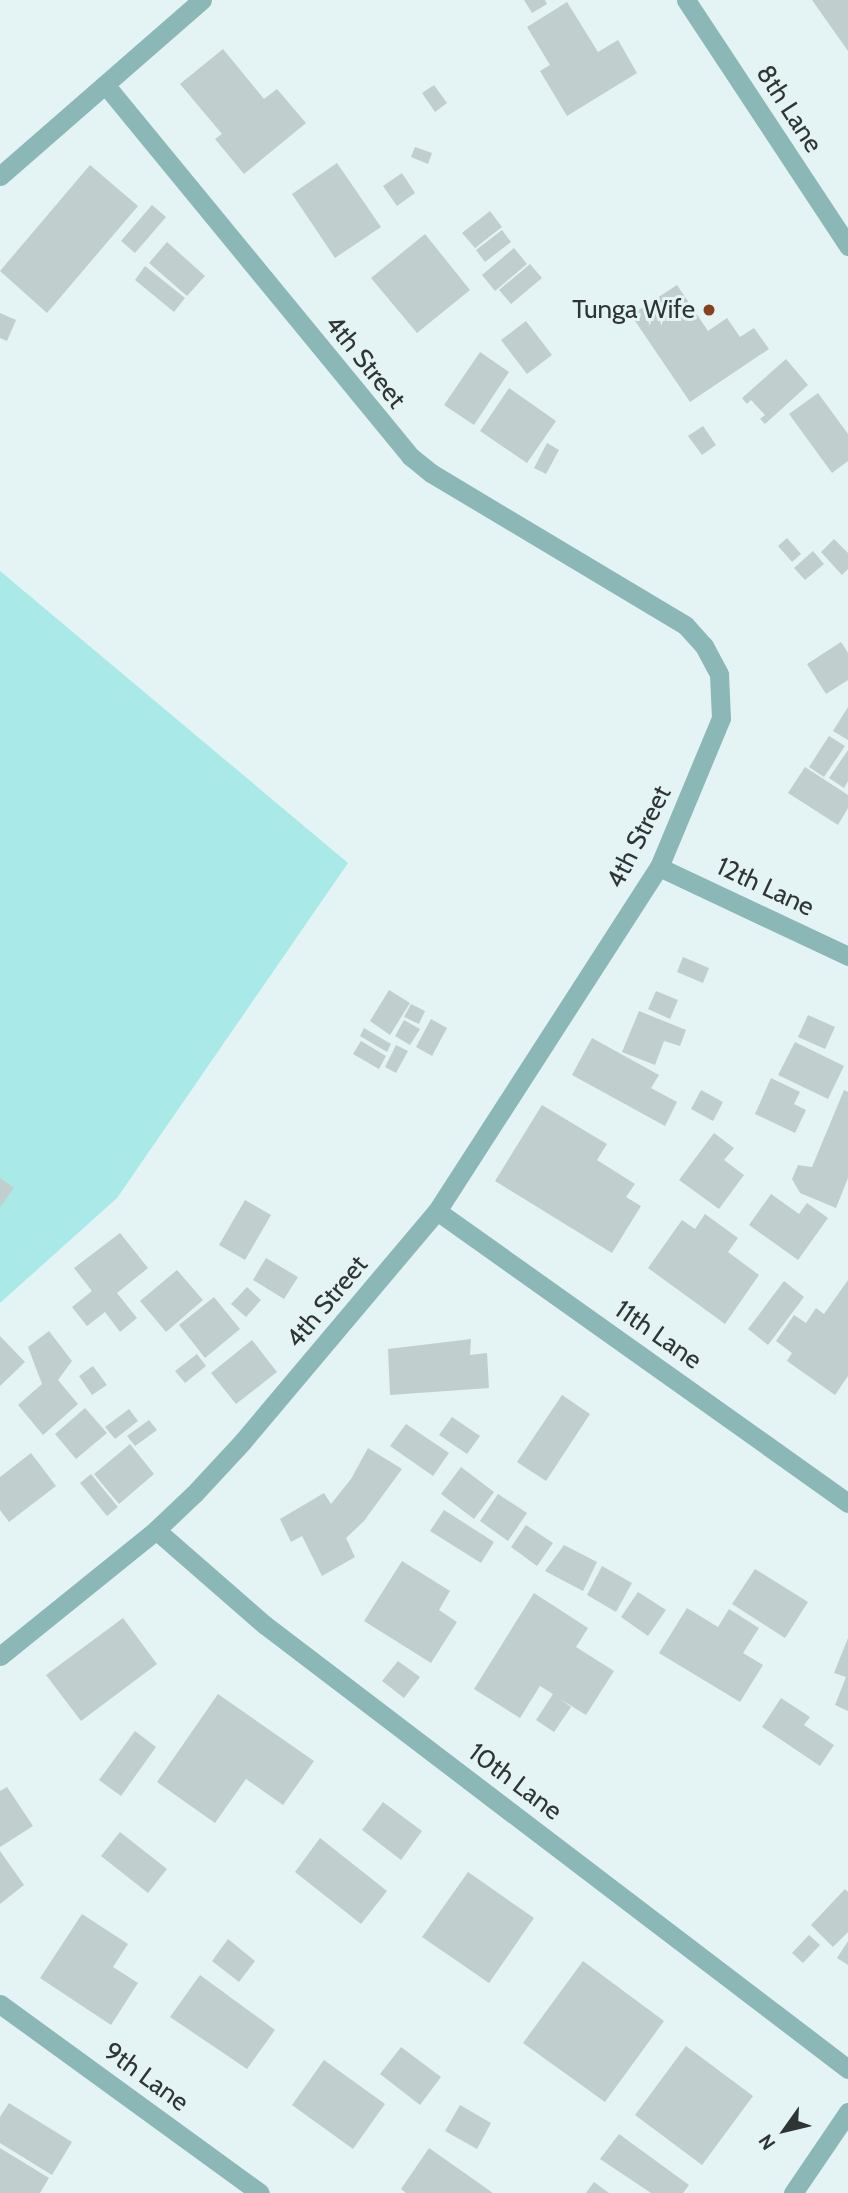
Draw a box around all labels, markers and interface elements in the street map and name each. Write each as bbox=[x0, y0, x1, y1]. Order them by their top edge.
street label: 8th Lane bbox=[749, 59, 829, 159]
place label: Tunga Wife bbox=[572, 294, 695, 326]
marker: Tunga Wife bbox=[701, 302, 717, 318]
street label: 4th Street bbox=[318, 309, 412, 415]
street label: 4th Street bbox=[600, 781, 678, 893]
street label: 12th Lane bbox=[711, 851, 819, 923]
street label: 4th Street bbox=[280, 1250, 374, 1354]
street label: 11th Lane bbox=[609, 1294, 707, 1376]
street label: 10th Lane bbox=[462, 1737, 568, 1827]
street label: 9th Lane bbox=[98, 2036, 194, 2118]
north arrow bbox=[750, 2095, 820, 2165]
text: N bbox=[754, 2130, 780, 2154]

